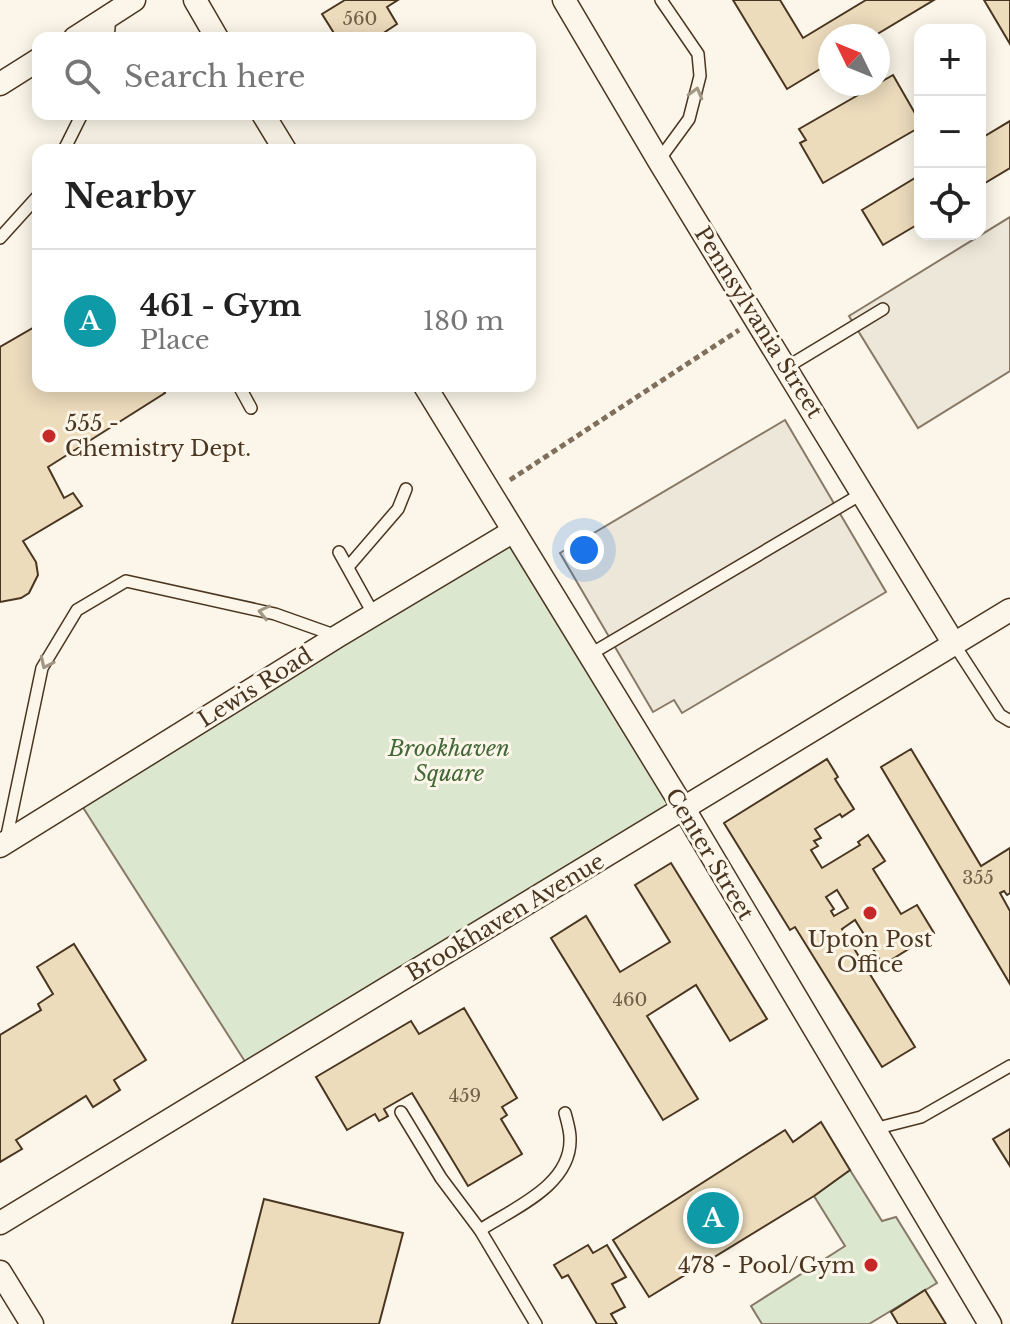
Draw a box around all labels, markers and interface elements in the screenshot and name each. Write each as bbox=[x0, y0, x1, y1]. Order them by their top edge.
house number: 560 bbox=[343, 8, 377, 30]
north arrow bbox=[818, 24, 890, 96]
map controls bbox=[914, 24, 986, 240]
button: + bbox=[914, 24, 986, 96]
search box bbox=[32, 32, 536, 120]
icon: search bbox=[60, 54, 104, 98]
text: Search here bbox=[124, 58, 305, 95]
one-way arrow bbox=[686, 87, 703, 101]
button: − bbox=[914, 96, 986, 168]
button: locate bbox=[914, 168, 986, 240]
text: Nearby bbox=[64, 175, 196, 217]
street label: Pennsylvania Street bbox=[689, 222, 829, 424]
text: 461 - Gym bbox=[140, 287, 302, 324]
text: A bbox=[79, 305, 101, 337]
text: 180 m bbox=[423, 305, 504, 337]
text: Place bbox=[140, 324, 210, 356]
place label: 555 - Chemistry Dept. bbox=[65, 410, 251, 462]
marker: 555 - Chemistry Dept. bbox=[40, 427, 58, 445]
your location bbox=[564, 530, 604, 570]
one-way arrow bbox=[257, 604, 271, 621]
street label: Lewis Road bbox=[193, 642, 317, 733]
one-way arrow bbox=[40, 655, 56, 670]
park label: Brookhaven Square bbox=[387, 735, 510, 787]
street label: Center Street bbox=[660, 784, 760, 926]
street label: Brookhaven Avenue bbox=[401, 848, 609, 987]
house number: 355 bbox=[962, 867, 994, 889]
marker: Upton Post Office bbox=[861, 904, 879, 922]
place label: Upton Post Office bbox=[808, 926, 933, 978]
house number: 460 bbox=[613, 989, 647, 1011]
house number: 459 bbox=[449, 1085, 481, 1107]
pin: A bbox=[687, 1188, 739, 1248]
place label: 478 - Pool/Gym bbox=[678, 1252, 855, 1279]
marker: 478 - Pool/Gym bbox=[862, 1256, 880, 1274]

